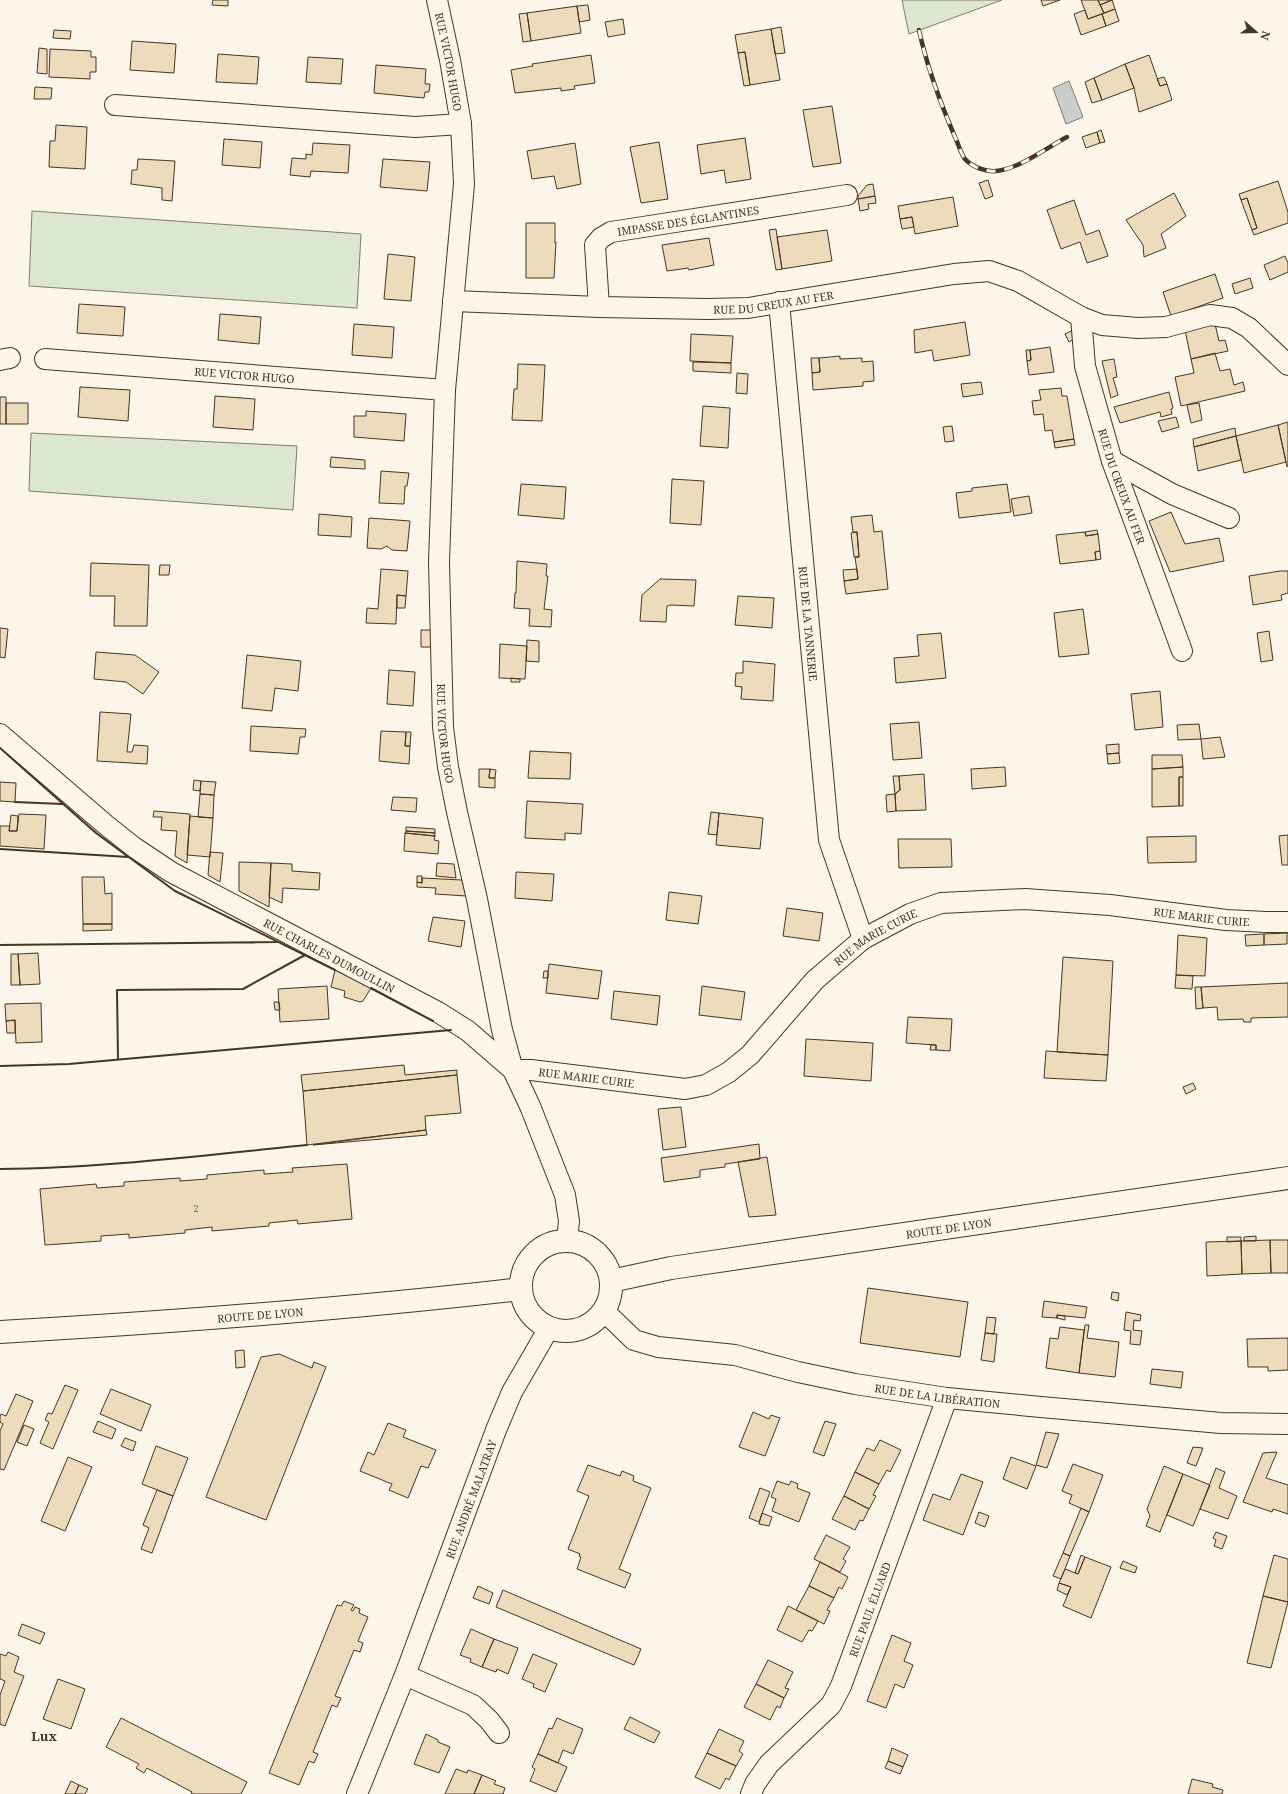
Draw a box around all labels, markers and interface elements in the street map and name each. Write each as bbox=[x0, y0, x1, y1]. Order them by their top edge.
street label: RUE VICTOR HUGO bbox=[432, 11, 466, 112]
north arrow bbox=[1236, 12, 1276, 52]
text: N bbox=[1257, 29, 1274, 43]
street label: IMPASSE DES ÉGLANTINES bbox=[616, 201, 760, 238]
street label: RUE DU CREUX AU FER bbox=[713, 286, 835, 316]
street label: RUE VICTOR HUGO bbox=[194, 363, 295, 386]
street label: RUE DU CREUX AU FER bbox=[1096, 427, 1150, 547]
street label: RUE DE LA TANNERIE bbox=[796, 565, 822, 682]
street label: RUE VICTOR HUGO bbox=[434, 683, 459, 785]
street label: RUE MARIE CURIE bbox=[1153, 903, 1250, 929]
street label: RUE MARIE CURIE bbox=[830, 905, 919, 969]
street label: RUE CHARLES DUMOULLIN bbox=[261, 915, 398, 996]
street label: RUE MARIE CURIE bbox=[538, 1063, 636, 1090]
house number: 2 bbox=[193, 1202, 199, 1215]
street label: ROUTE DE LYON bbox=[905, 1214, 993, 1241]
street label: ROUTE DE LYON bbox=[217, 1303, 305, 1325]
street label: RUE DE LA LIBÉRATION bbox=[874, 1380, 1002, 1411]
street label: RUE ANDRÉ MALATRAY bbox=[441, 1437, 499, 1561]
street label: RUE PAUL ÉLUARD bbox=[845, 1560, 894, 1659]
district label: Lux bbox=[31, 1727, 57, 1745]

